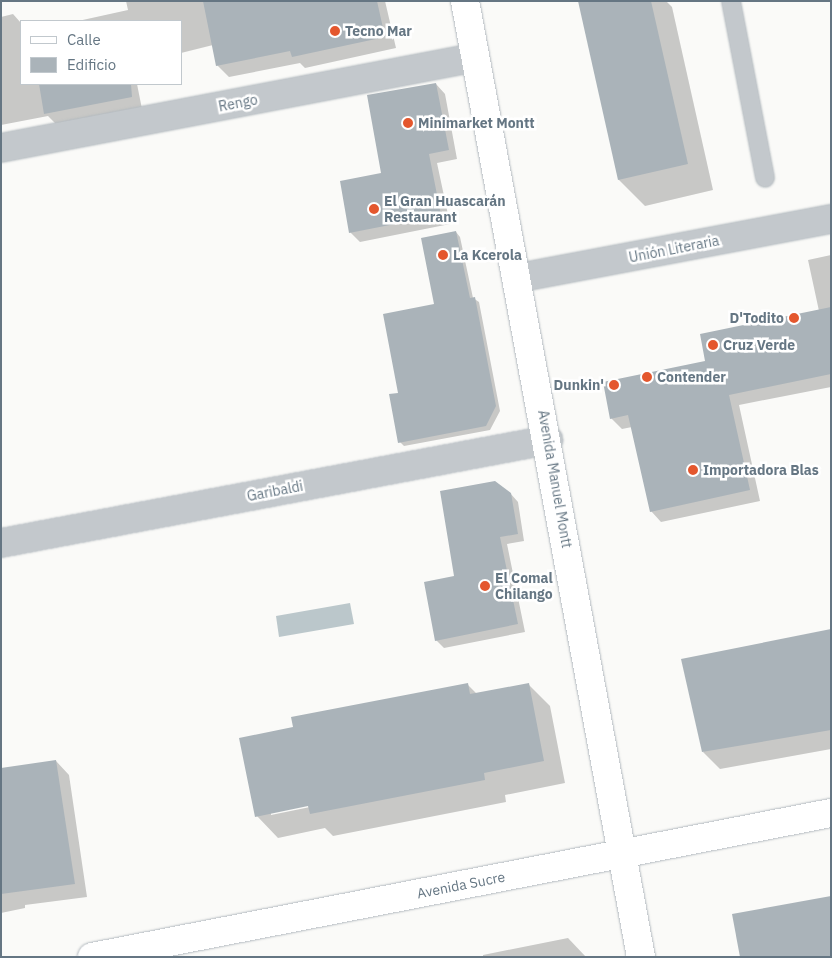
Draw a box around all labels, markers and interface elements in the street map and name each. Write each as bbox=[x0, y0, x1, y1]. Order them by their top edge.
legend bbox=[20, 20, 182, 85]
place label: Tecno Mar bbox=[345, 23, 412, 39]
marker: Tecno Mar bbox=[329, 25, 341, 37]
text: Calle bbox=[67, 30, 101, 49]
text: Edificio bbox=[67, 55, 116, 74]
street label: Rengo bbox=[217, 91, 259, 115]
place label: Minimarket Montt bbox=[418, 115, 535, 131]
marker: Minimarket Montt bbox=[402, 117, 414, 129]
place label: El Gran Huascarán Restaurant bbox=[384, 193, 506, 226]
marker: El Gran Huascarán Restaurant bbox=[368, 203, 380, 215]
street label: Unión Literaria bbox=[627, 232, 721, 266]
place label: La Kcerola bbox=[453, 247, 522, 263]
marker: La Kcerola bbox=[437, 249, 449, 261]
place label: D'Todito bbox=[730, 310, 784, 326]
marker: D'Todito bbox=[788, 312, 800, 324]
place label: Cruz Verde bbox=[723, 337, 795, 353]
marker: Cruz Verde bbox=[707, 339, 719, 351]
place label: Contender bbox=[657, 369, 726, 385]
marker: Contender bbox=[641, 371, 653, 383]
place label: Dunkin' bbox=[554, 377, 604, 393]
marker: Dunkin' bbox=[608, 379, 620, 391]
street label: Avenida Manuel Montt bbox=[535, 409, 575, 549]
place label: Importadora Blas bbox=[703, 462, 819, 478]
marker: Importadora Blas bbox=[687, 464, 699, 476]
street label: Garibaldi bbox=[245, 477, 305, 505]
place label: El Comal Chilango bbox=[495, 570, 553, 602]
marker: El Comal Chilango bbox=[479, 580, 491, 592]
street label: Avenida Sucre bbox=[416, 868, 506, 902]

